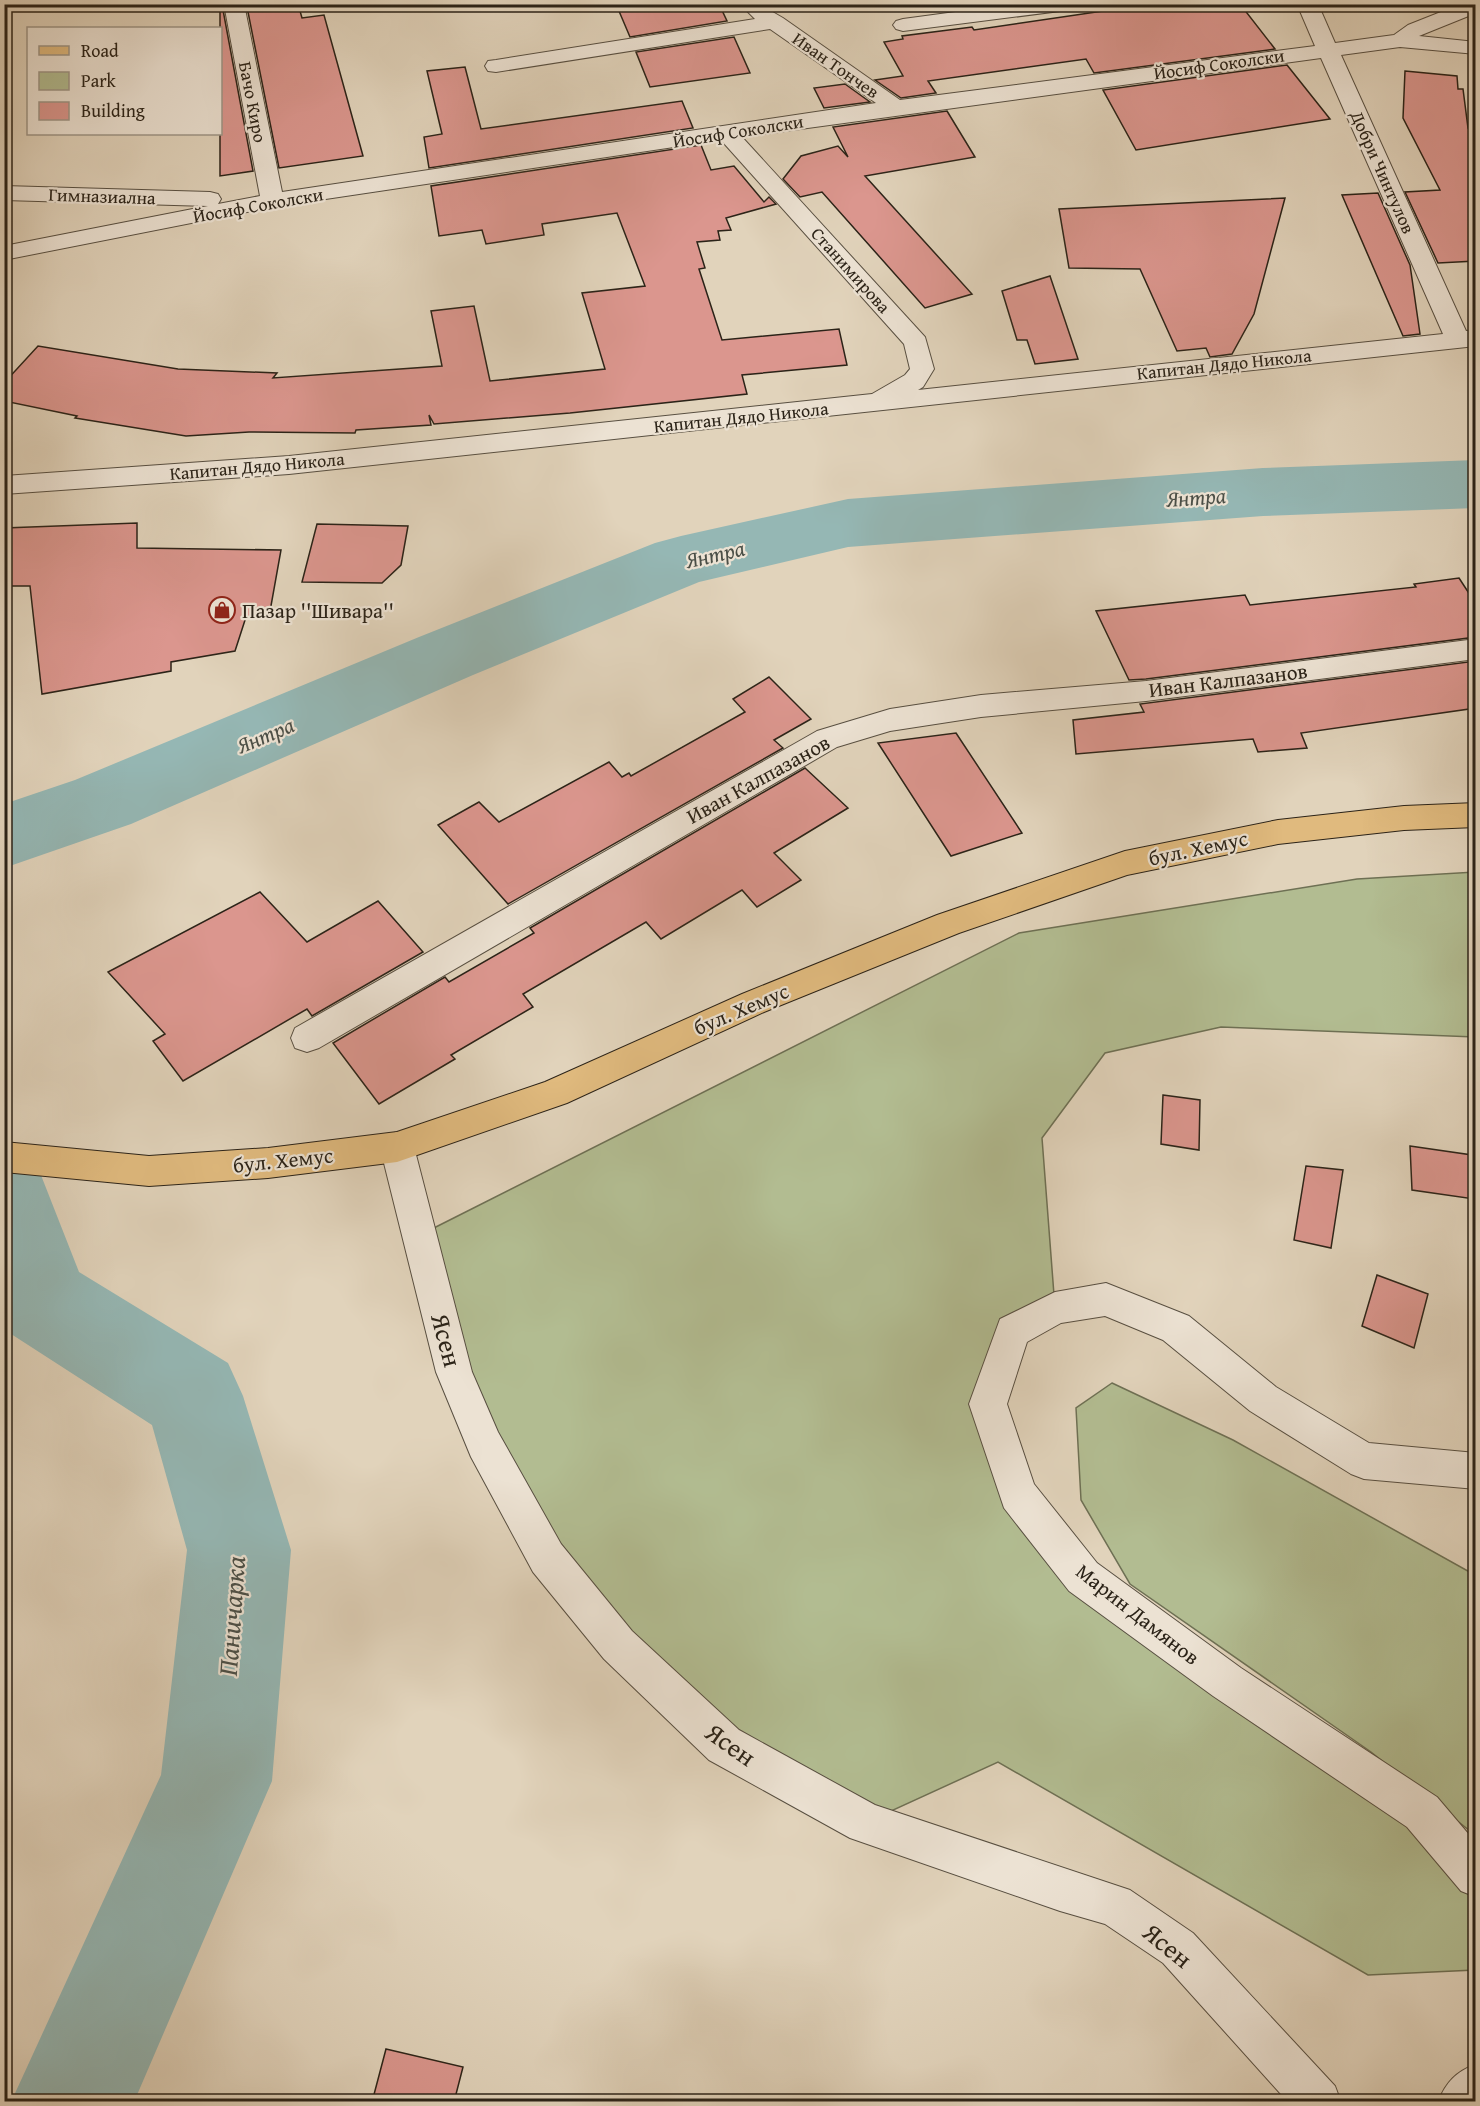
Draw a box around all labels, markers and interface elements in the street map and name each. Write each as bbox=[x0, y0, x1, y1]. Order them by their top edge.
street label: Иван Тончев bbox=[787, 25, 885, 105]
legend bbox=[27, 27, 222, 135]
text: Road bbox=[81, 37, 119, 64]
street label: Йосиф Соколски bbox=[1152, 41, 1286, 87]
street label: Бачо Киро bbox=[232, 59, 274, 145]
text: Park bbox=[81, 67, 117, 94]
text: Building bbox=[81, 97, 145, 124]
street label: Добри Чинтулов bbox=[1343, 105, 1422, 238]
street label: Йосиф Соколски bbox=[671, 107, 805, 155]
street label: Йосиф Соколски bbox=[191, 180, 325, 230]
street label: Гимназиална bbox=[48, 181, 157, 211]
street label: Станимирова bbox=[805, 221, 897, 319]
street label: Капитан Дядо Никола bbox=[1135, 341, 1313, 387]
street label: Капитан Дядо Никола bbox=[652, 394, 830, 440]
street label: Капитан Дядо Никола bbox=[168, 445, 346, 487]
water label: Янтра bbox=[1164, 479, 1227, 515]
water label: Янтра bbox=[681, 532, 748, 577]
shop icon: Пазар ''Шивара'' bbox=[207, 595, 237, 625]
place label: Пазар ''Шивара'' bbox=[242, 595, 394, 626]
street label: Иван Калпазанов bbox=[1147, 655, 1309, 705]
water label: Янтра bbox=[230, 709, 299, 762]
street label: Иван Калпазанов bbox=[681, 727, 835, 831]
street label: бул. Хемус bbox=[1146, 822, 1250, 874]
street label: бул. Хемус bbox=[689, 975, 793, 1043]
street label: бул. Хемус bbox=[231, 1139, 335, 1181]
street label: Ясен bbox=[421, 1308, 473, 1371]
water label: Паничарка bbox=[207, 1554, 255, 1677]
street label: Марин Дамянов bbox=[1070, 1556, 1206, 1672]
street label: Ясен bbox=[697, 1712, 764, 1775]
street label: Ясен bbox=[1134, 1912, 1201, 1977]

